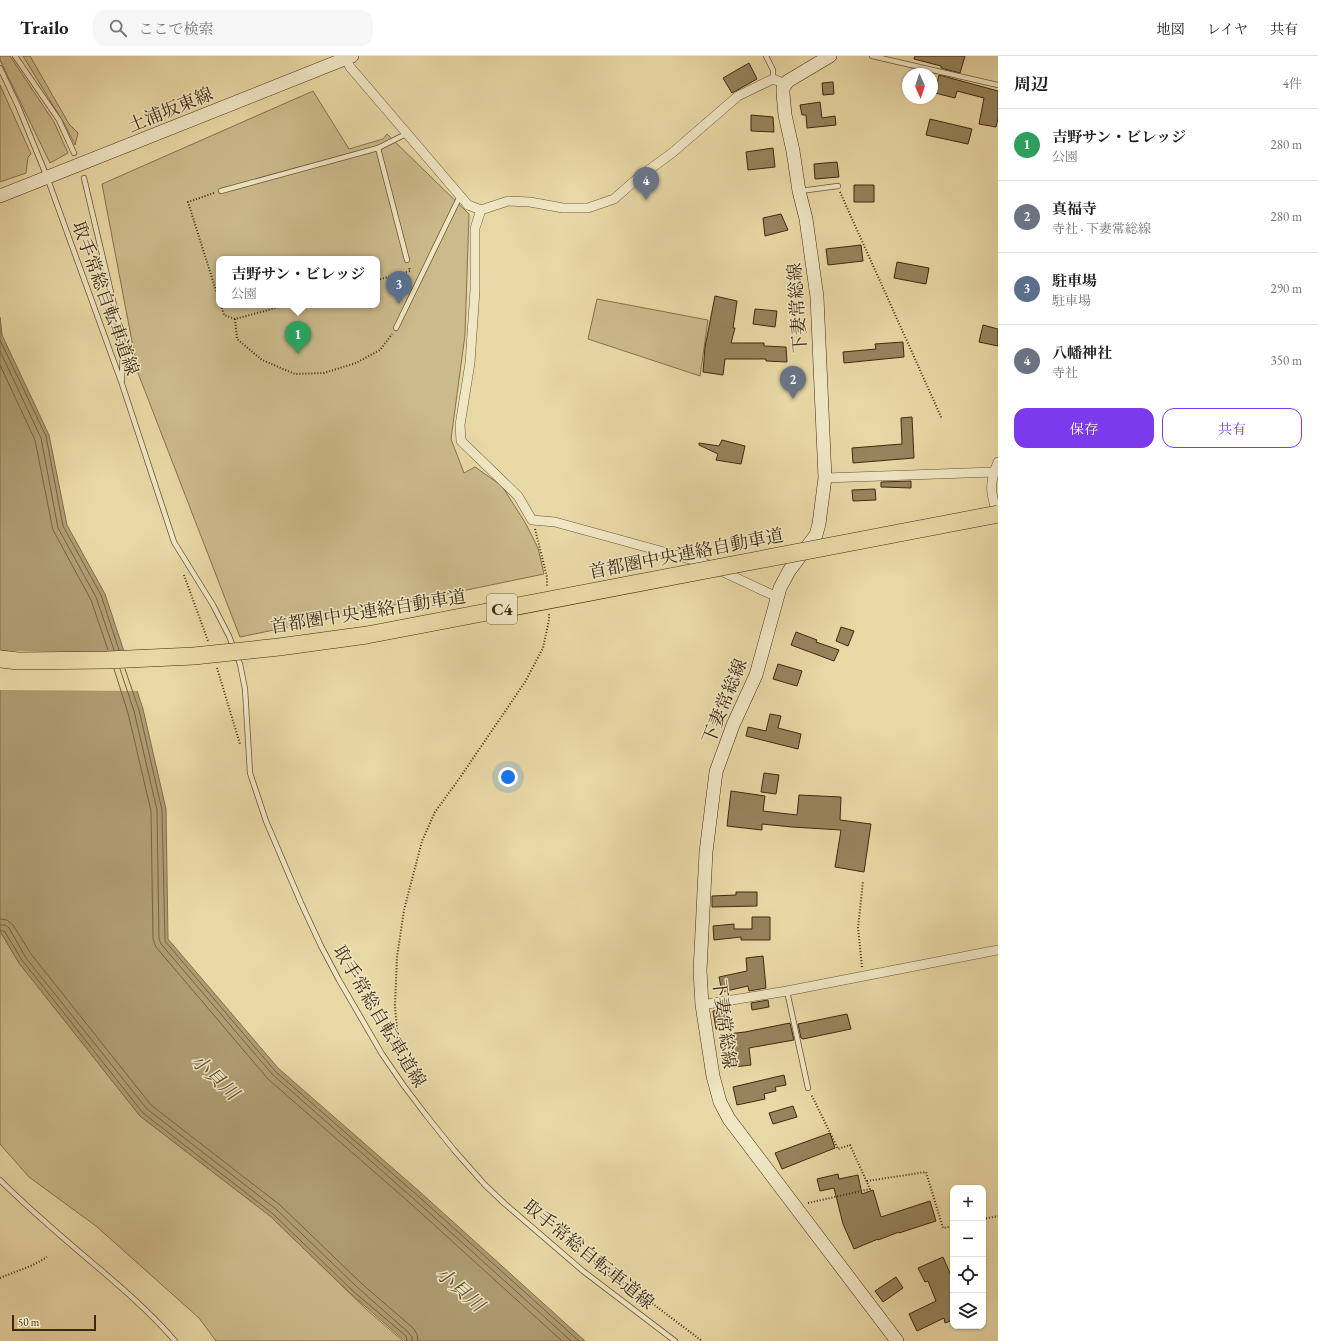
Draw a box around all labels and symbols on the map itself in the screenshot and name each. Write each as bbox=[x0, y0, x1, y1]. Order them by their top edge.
north arrow bbox=[902, 68, 938, 104]
street label: 土浦坂東線 bbox=[124, 81, 216, 137]
pin: 4 bbox=[633, 167, 659, 200]
street label: 取手常総自転車道線 bbox=[67, 218, 145, 378]
street label: 下妻常総線 bbox=[782, 262, 812, 354]
pin: 3 bbox=[386, 271, 412, 304]
pin: 1 bbox=[285, 321, 311, 354]
pin: 2 bbox=[780, 366, 806, 399]
street label: 首都圏中央連絡自動車道 bbox=[587, 523, 785, 583]
street label: 首都圏中央連絡自動車道 bbox=[268, 584, 468, 638]
road number: C4 bbox=[487, 594, 517, 624]
street label: 下妻常総線 bbox=[696, 655, 752, 747]
your location bbox=[498, 767, 518, 787]
street label: 取手常総自転車道線 bbox=[328, 941, 432, 1091]
street label: 下妻常総線 bbox=[708, 978, 742, 1070]
water label: 小貝川 bbox=[186, 1048, 246, 1107]
street label: 取手常総自転車道線 bbox=[519, 1194, 659, 1314]
water label: 小貝川 bbox=[430, 1261, 491, 1318]
scale bar bbox=[12, 1313, 96, 1332]

